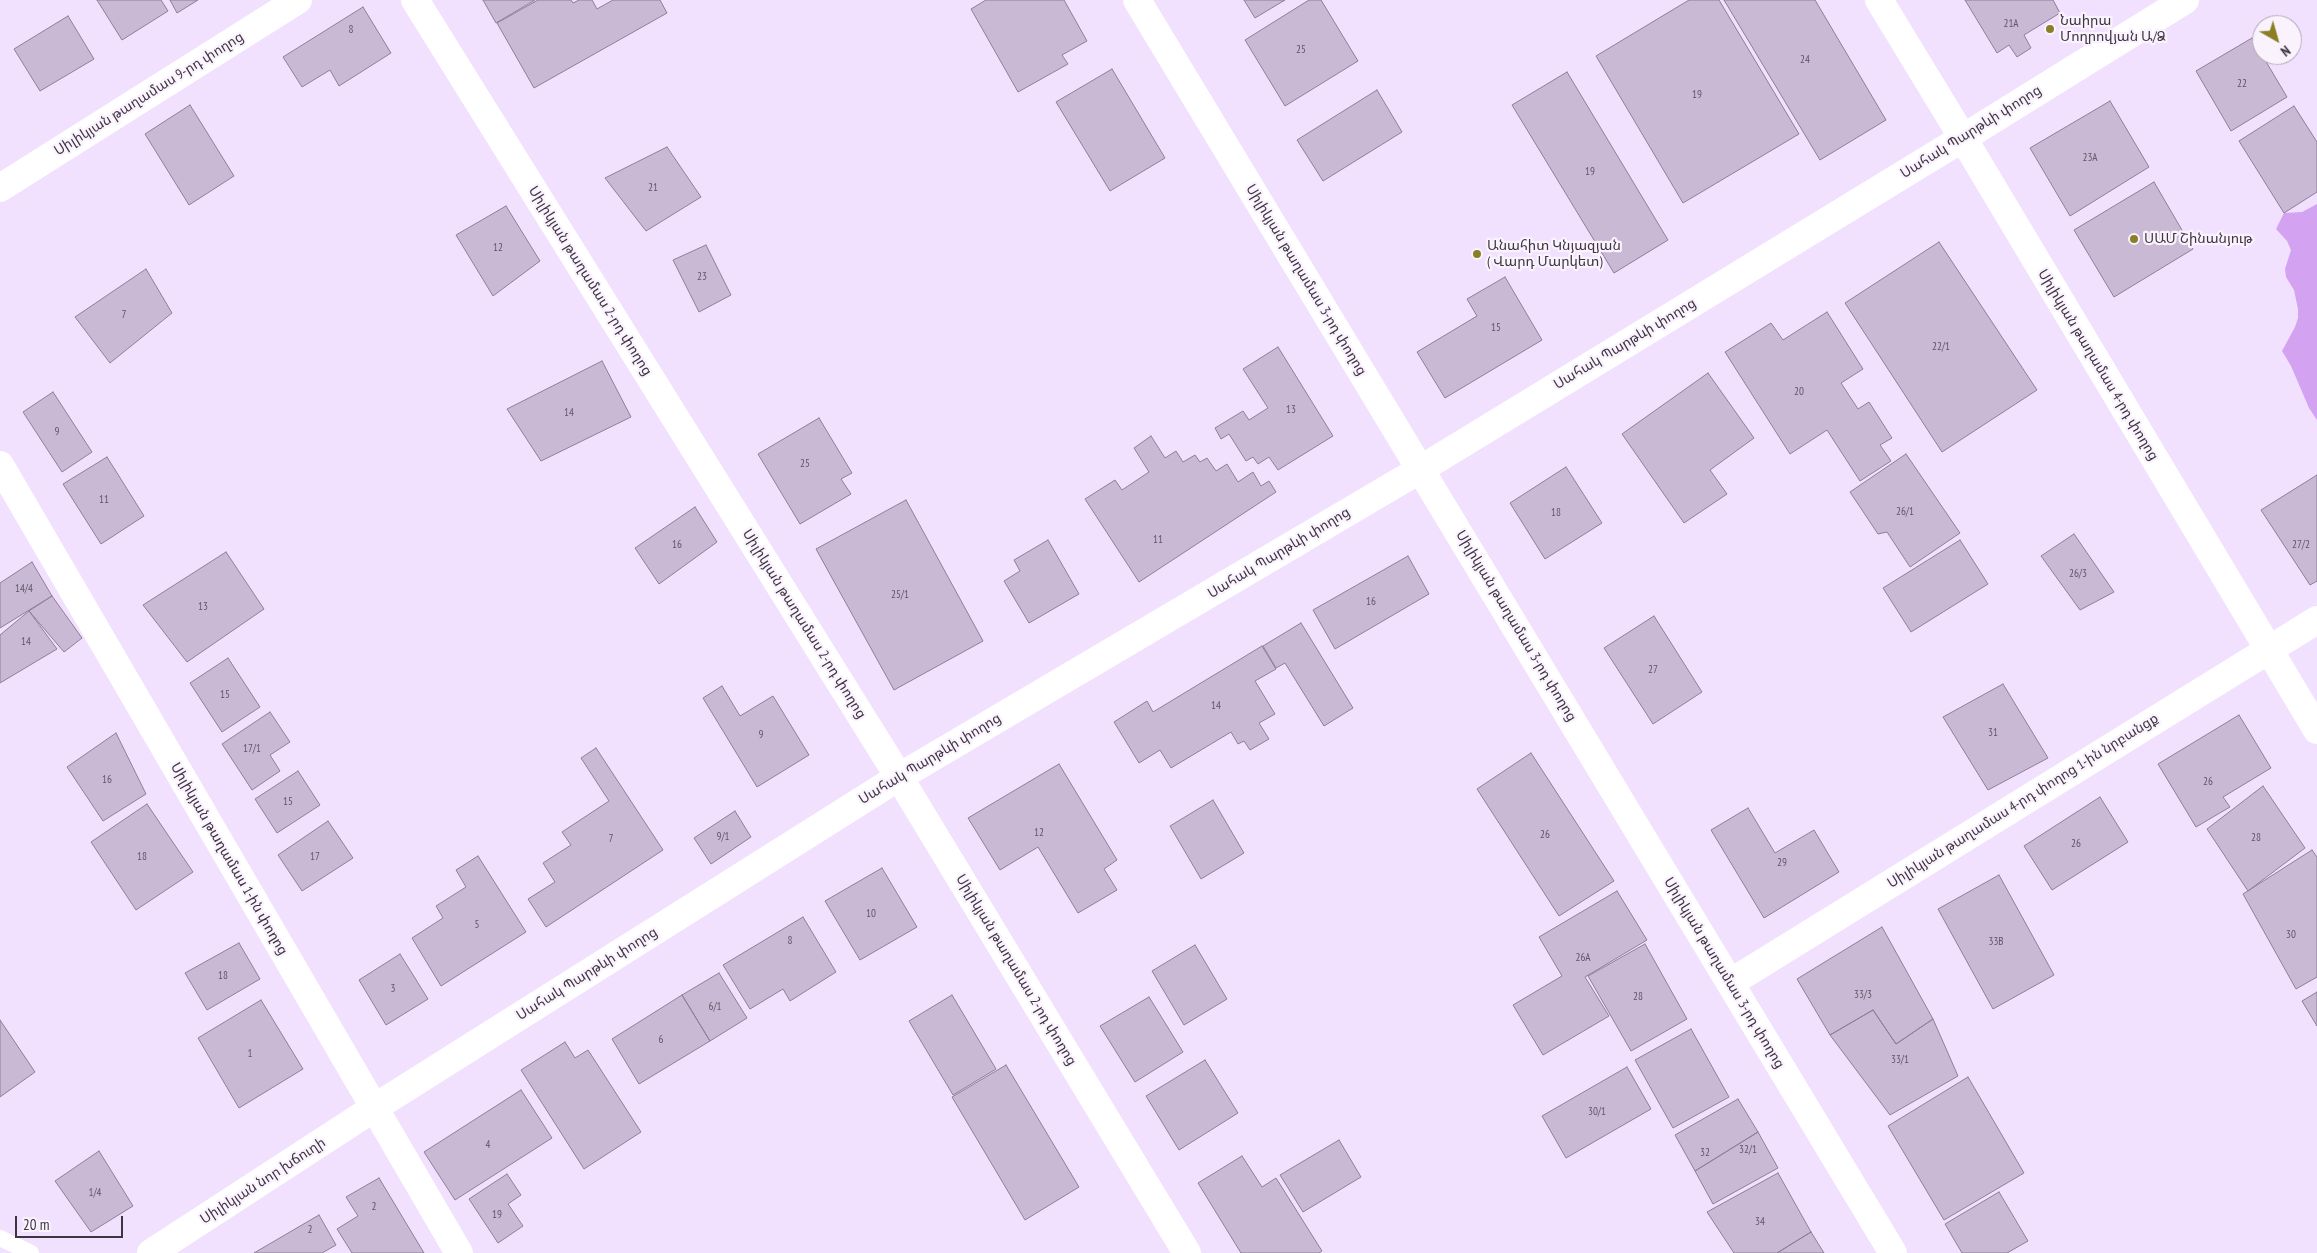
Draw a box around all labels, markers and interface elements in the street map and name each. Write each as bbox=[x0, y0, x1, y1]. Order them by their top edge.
place label: Նաիրա Մողրովյան Ա/Ձ bbox=[2060, 13, 2166, 46]
north arrow bbox=[2252, 15, 2302, 65]
house number: 21A bbox=[2003, 17, 2019, 31]
house number: 8 bbox=[349, 23, 353, 37]
marker: Նաիրա Մողրովյան Ա/Ձ bbox=[2044, 23, 2056, 35]
street label: Սիլիկյան թաղամաս 9-րդ փողոց bbox=[51, 29, 247, 159]
text: N bbox=[2277, 42, 2294, 60]
house number: 25 bbox=[1296, 43, 1306, 57]
house number: 24 bbox=[1800, 53, 1810, 67]
house number: 22 bbox=[2237, 77, 2247, 91]
street label: Սահակ Պարթևի փողոց bbox=[1897, 82, 2045, 182]
house number: 19 bbox=[1692, 88, 1702, 102]
house number: 23А bbox=[2082, 151, 2098, 165]
house number: 19 bbox=[1585, 165, 1595, 179]
house number: 21 bbox=[648, 181, 658, 195]
street label: Սիլիկյան թաղամաս 3-րդ փողոց bbox=[1242, 181, 1370, 379]
street label: Սիլիկյան թաղամաս 2-րդ փողոց bbox=[525, 183, 655, 379]
place label: ՍԱՄ Շինանյութ bbox=[2144, 231, 2253, 247]
marker: ՍԱՄ Շինանյութ bbox=[2128, 233, 2140, 245]
place label: Անահիտ Կնյազյան ( Վարդ Մարկետ) bbox=[1487, 238, 1621, 270]
house number: 12 bbox=[493, 241, 503, 255]
marker: Անահիտ Կնյազյան ( Վարդ Մարկետ) bbox=[1471, 248, 1483, 260]
street label: Սիլիկյան թաղամաս 4-րդ փողոց bbox=[2034, 266, 2162, 464]
house number: 23 bbox=[697, 270, 707, 284]
street label: Սահակ Պարթևի փողոց bbox=[1551, 295, 1699, 393]
house number: 7 bbox=[122, 308, 126, 322]
house number: 15 bbox=[1491, 321, 1501, 335]
house number: 22/1 bbox=[1932, 340, 1950, 354]
house number: 20 bbox=[1794, 385, 1804, 399]
house number: 13 bbox=[1286, 403, 1296, 417]
house number: 14 bbox=[564, 406, 574, 420]
house number: 9 bbox=[55, 425, 59, 439]
house number: 25 bbox=[800, 457, 810, 471]
house number: 11 bbox=[99, 493, 109, 507]
street label: Սահակ Պարթևի փողոց bbox=[1205, 504, 1353, 602]
house number: 26/1 bbox=[1896, 505, 1914, 519]
house number: 18 bbox=[1551, 506, 1561, 520]
street label: Սիլիկյան թաղամաս 2-րդ փողոց bbox=[739, 526, 869, 722]
street label: Սիլիկյան թաղամաս 3-րդ փողոց bbox=[1452, 527, 1580, 725]
house number: 11 bbox=[1153, 533, 1163, 547]
house number: 16 bbox=[672, 538, 682, 552]
house number: 27/2 bbox=[2292, 538, 2310, 552]
house number: 26/3 bbox=[2069, 567, 2087, 581]
house number: 14/4 bbox=[15, 582, 33, 596]
house number: 25/1 bbox=[891, 588, 909, 602]
house number: 16 bbox=[1366, 595, 1376, 609]
house number: 13 bbox=[198, 600, 208, 614]
house number: 14 bbox=[21, 635, 31, 649]
house number: 27 bbox=[1648, 663, 1658, 677]
house number: 15 bbox=[220, 688, 230, 702]
house number: 14 bbox=[1211, 699, 1221, 713]
street label: Սահակ Պարթևի փողոց bbox=[856, 710, 1004, 808]
street label: Սիլիկյան թաղամաս 4-րդ փողոց 1-ին նրբանցք bbox=[1884, 710, 2162, 892]
house number: 31 bbox=[1988, 726, 1998, 740]
house number: 9 bbox=[759, 728, 763, 742]
house number: 17/1 bbox=[243, 742, 261, 756]
street label: Սիլիկյան թաղամաս 1-ին փողոց bbox=[167, 760, 291, 958]
house number: 16 bbox=[102, 773, 112, 787]
house number: 26 bbox=[2203, 775, 2213, 789]
house number: 15 bbox=[283, 795, 293, 809]
house number: 12 bbox=[1034, 826, 1044, 840]
house number: 26 bbox=[1540, 828, 1550, 842]
house number: 9/1 bbox=[716, 830, 730, 844]
house number: 28 bbox=[2251, 831, 2261, 845]
house number: 7 bbox=[609, 832, 613, 846]
house number: 26 bbox=[2071, 837, 2081, 851]
house number: 18 bbox=[137, 850, 147, 864]
house number: 17 bbox=[310, 850, 320, 864]
house number: 29 bbox=[1777, 856, 1787, 870]
street label: Սիլիկյան թաղամաս 2-րդ փողոց bbox=[952, 871, 1080, 1069]
street label: Սիլիկյան թաղամաս 3-րդ փողոց bbox=[1660, 874, 1788, 1072]
house number: 10 bbox=[866, 907, 876, 921]
house number: 5 bbox=[475, 918, 479, 932]
street label: Սահակ Պարթևի փողոց bbox=[513, 924, 661, 1024]
house number: 30 bbox=[2286, 928, 2296, 942]
house number: 8 bbox=[788, 934, 792, 948]
house number: 33B bbox=[1988, 935, 2004, 949]
house number: 26A bbox=[1575, 951, 1591, 965]
house number: 18 bbox=[218, 969, 228, 983]
house number: 3 bbox=[391, 982, 395, 996]
house number: 33/3 bbox=[1854, 988, 1872, 1002]
house number: 28 bbox=[1633, 990, 1643, 1004]
house number: 6/1 bbox=[708, 1000, 722, 1014]
house number: 6 bbox=[659, 1033, 663, 1047]
house number: 1 bbox=[248, 1047, 252, 1061]
house number: 33/1 bbox=[1891, 1053, 1909, 1067]
house number: 30/1 bbox=[1588, 1105, 1606, 1119]
street label: Սիլիկյան նոր խճուղի bbox=[197, 1134, 329, 1228]
house number: 4 bbox=[486, 1138, 490, 1152]
house number: 32/1 bbox=[1739, 1143, 1757, 1157]
house number: 32 bbox=[1700, 1146, 1710, 1160]
house number: 1/4 bbox=[88, 1186, 102, 1200]
house number: 2 bbox=[372, 1200, 376, 1214]
scale bar bbox=[18, 1206, 125, 1238]
house number: 19 bbox=[492, 1208, 502, 1222]
text: 20 m bbox=[23, 1215, 49, 1234]
house number: 34 bbox=[1755, 1215, 1765, 1229]
house number: 2 bbox=[308, 1223, 312, 1237]

